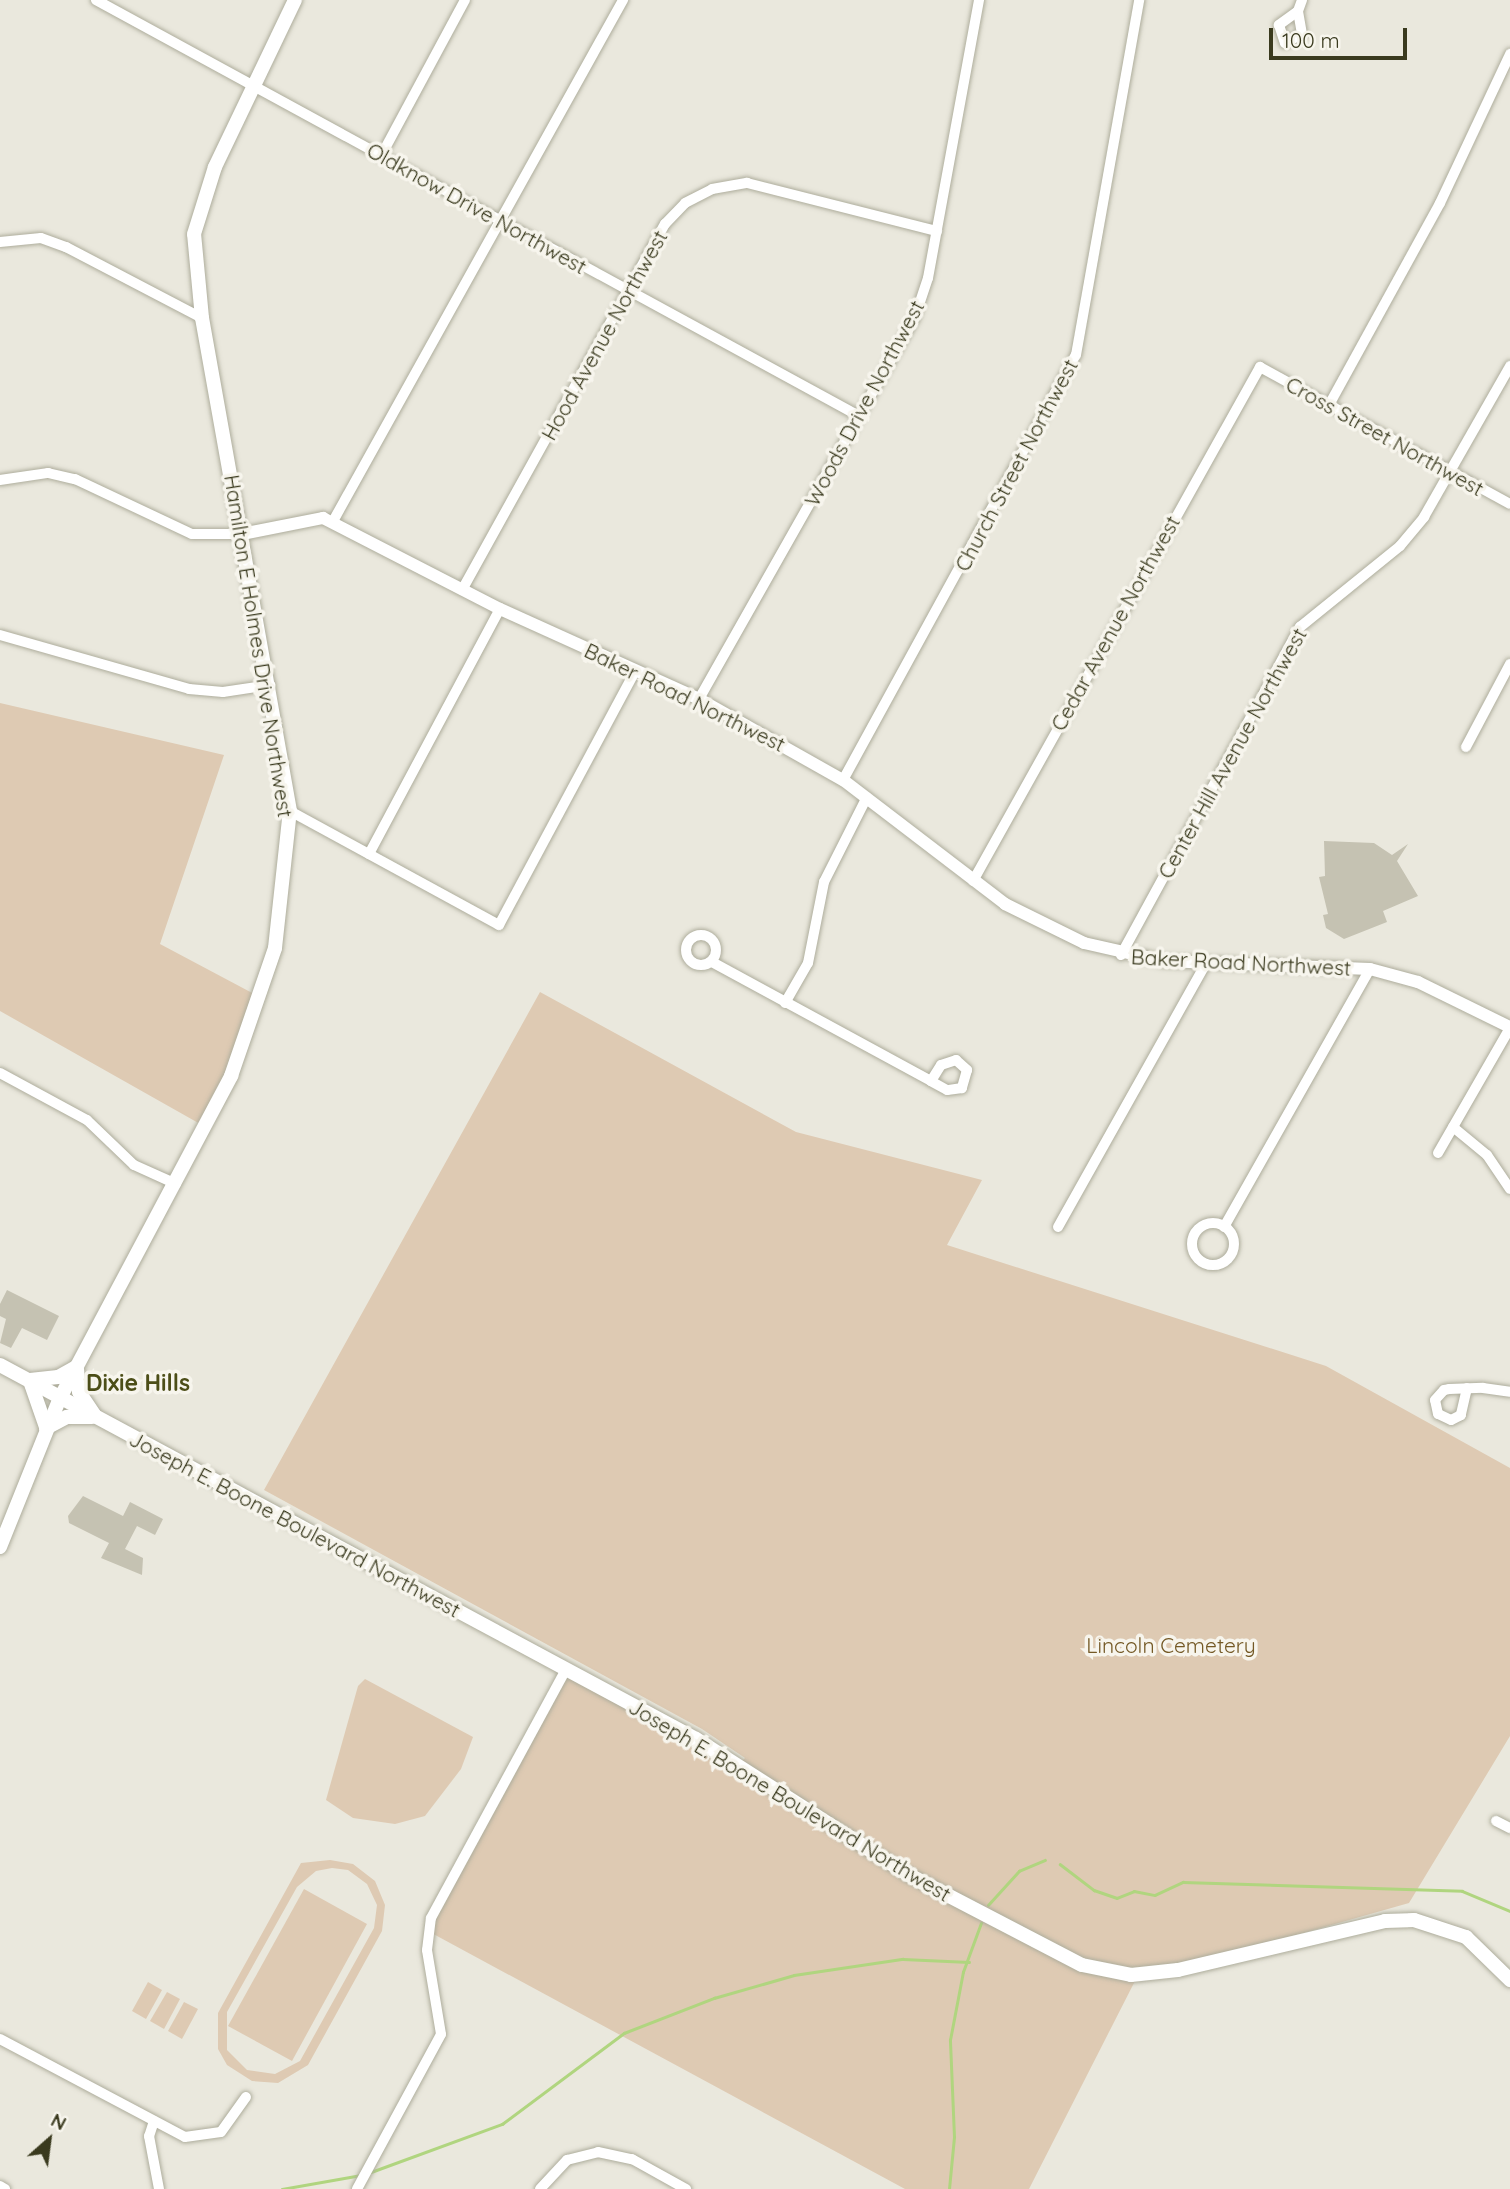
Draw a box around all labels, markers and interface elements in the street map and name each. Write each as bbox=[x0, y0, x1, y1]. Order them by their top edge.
scale bar bbox=[1272, 14, 1410, 58]
text: 100 m bbox=[1282, 27, 1340, 53]
street label: Oldknow Drive Northwest bbox=[363, 137, 591, 279]
street label: Hood Avenue Northwest bbox=[536, 226, 672, 444]
street label: Woods Drive Northwest bbox=[799, 296, 929, 510]
street label: Church Street Northwest bbox=[949, 355, 1083, 575]
street label: Cross Street Northwest bbox=[1282, 371, 1488, 501]
street label: Hamilton E Holmes Drive Northwest bbox=[219, 473, 299, 819]
street label: Cedar Avenue Northwest bbox=[1045, 511, 1185, 735]
street label: Center Hill Avenue Northwest bbox=[1152, 623, 1312, 883]
street label: Baker Road Northwest bbox=[580, 637, 790, 757]
street label: Baker Road Northwest bbox=[1130, 944, 1352, 980]
district label: Dixie Hills bbox=[86, 1369, 190, 1397]
street label: Joseph E. Boone Boulevard Northwest bbox=[125, 1426, 465, 1622]
park label: Lincoln Cemetery bbox=[1086, 1632, 1256, 1658]
street label: Joseph E. Boone Boulevard Northwest bbox=[624, 1694, 956, 1906]
north arrow bbox=[14, 2105, 84, 2175]
text: N bbox=[47, 2108, 71, 2135]

